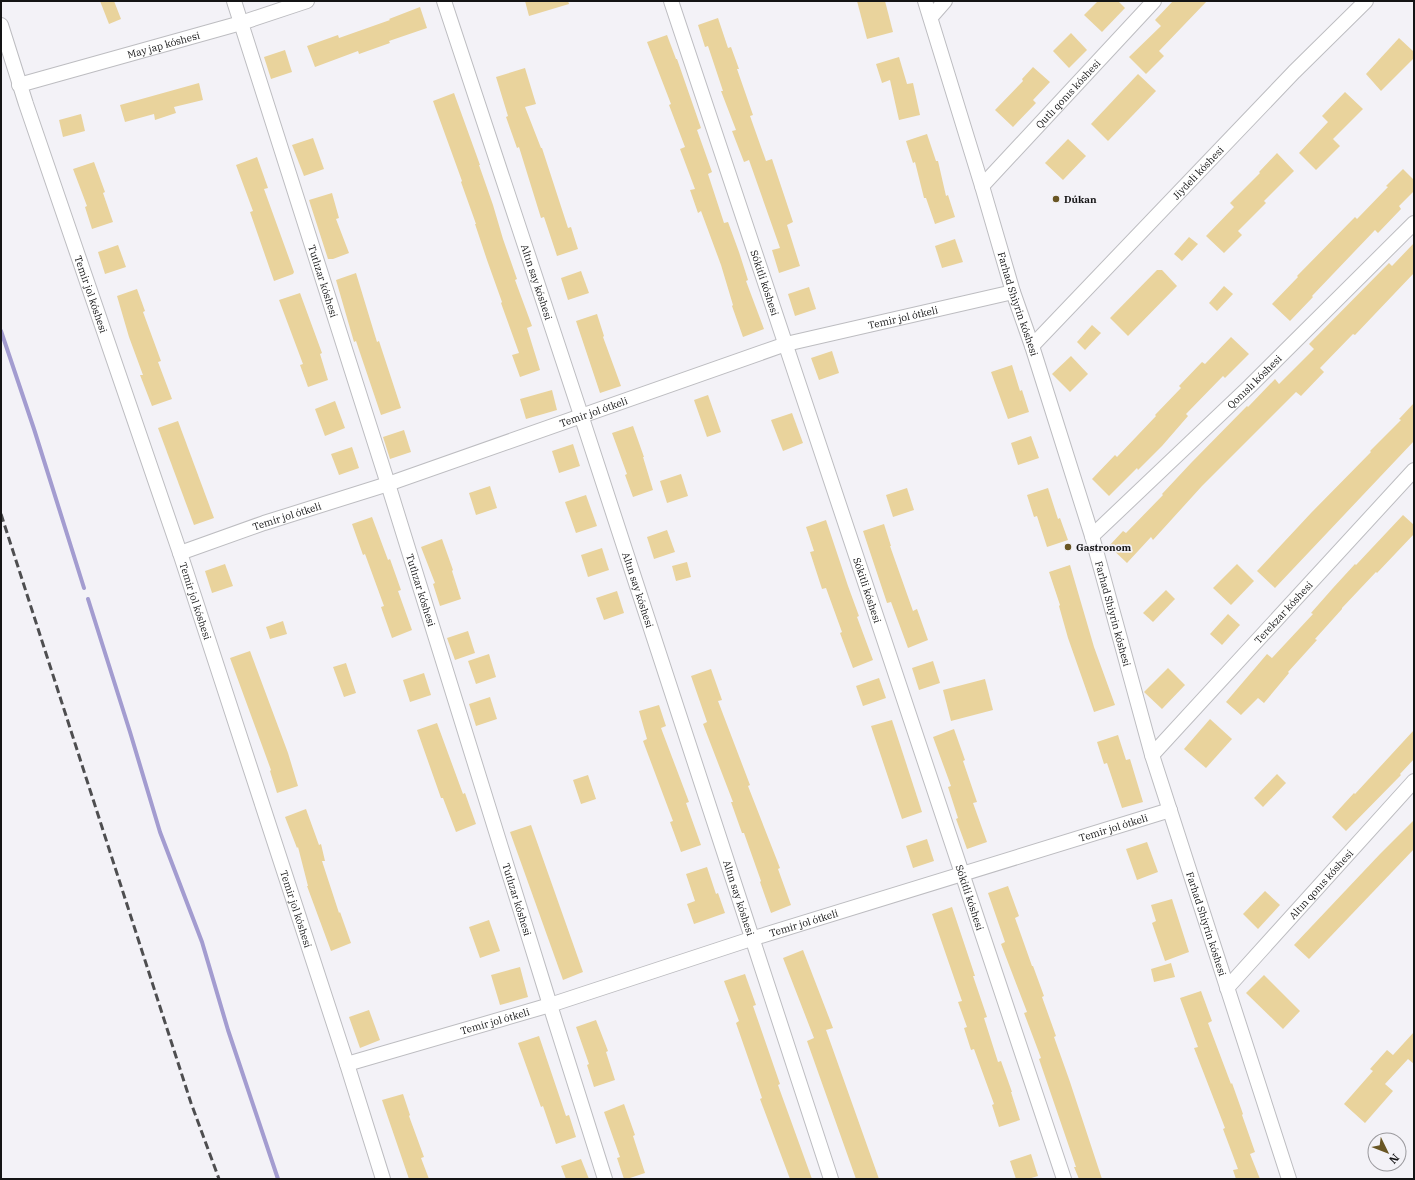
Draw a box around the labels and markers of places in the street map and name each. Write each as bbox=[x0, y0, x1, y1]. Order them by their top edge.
place label: Dúkan bbox=[1064, 193, 1097, 206]
marker: Dúkan bbox=[1051, 194, 1061, 204]
place label: Gastronom bbox=[1076, 541, 1131, 554]
marker: Gastronom bbox=[1063, 542, 1073, 552]

